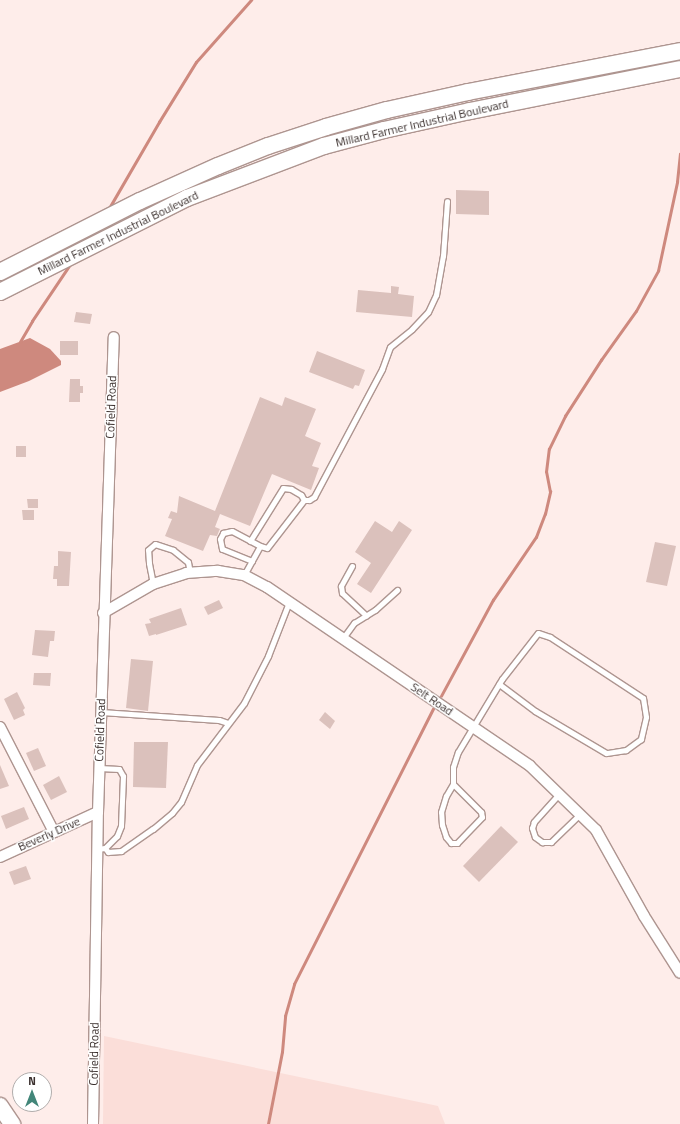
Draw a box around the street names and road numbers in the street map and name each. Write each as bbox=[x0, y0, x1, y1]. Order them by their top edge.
street label: Millard Farmer Industrial Boulevard bbox=[334, 96, 510, 150]
street label: Millard Farmer Industrial Boulevard bbox=[35, 188, 201, 278]
street label: Cofield Road bbox=[103, 375, 119, 439]
street label: Selt Road bbox=[408, 680, 456, 718]
street label: Cofield Road bbox=[92, 698, 108, 762]
street label: Beverly Drive bbox=[16, 814, 82, 854]
street label: Cofield Road bbox=[86, 1022, 102, 1086]

